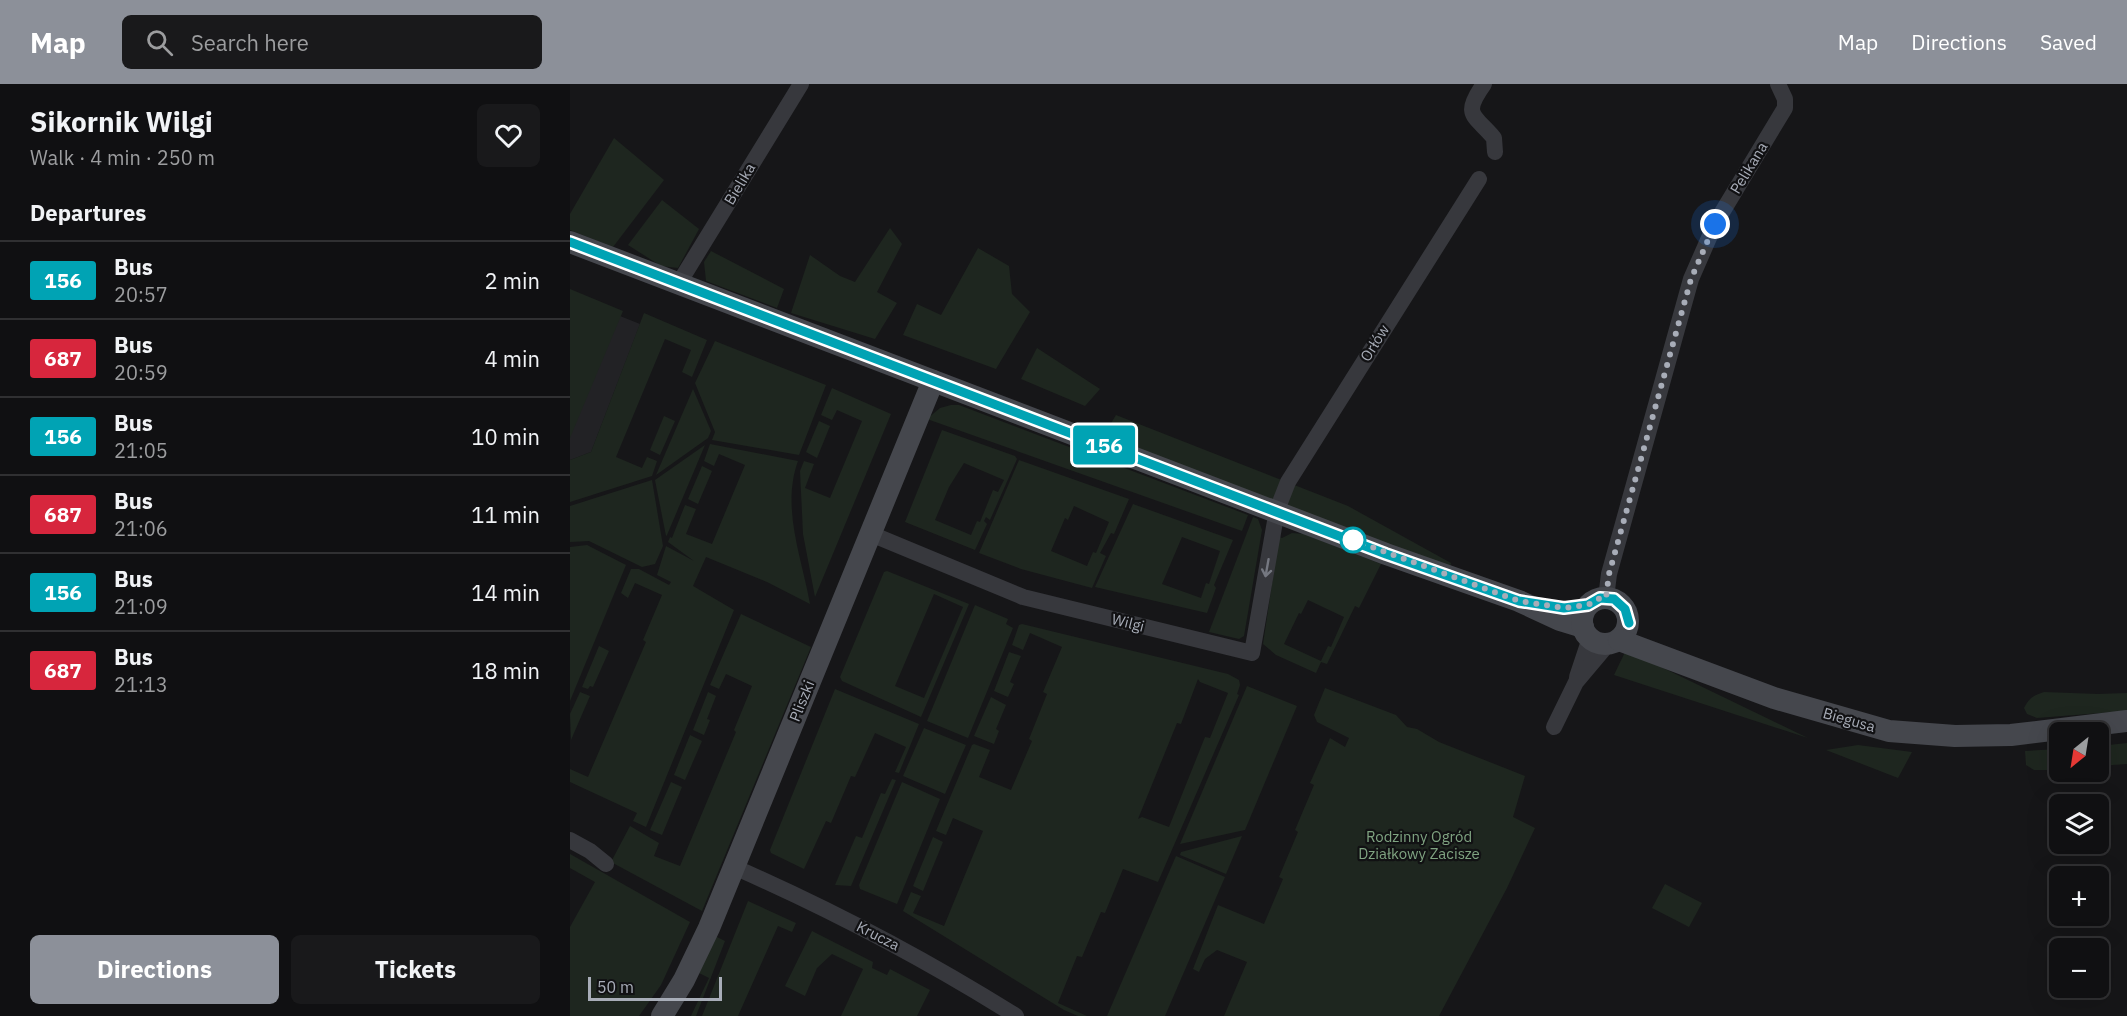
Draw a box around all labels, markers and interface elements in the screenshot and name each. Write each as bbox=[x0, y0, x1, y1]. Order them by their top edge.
search box bbox=[122, 15, 542, 69]
text: Map bbox=[30, 24, 86, 61]
icon: search bbox=[143, 26, 176, 59]
text: Search here bbox=[191, 28, 309, 57]
text: Map bbox=[1838, 28, 1878, 56]
text: Directions bbox=[1911, 28, 2007, 56]
text: Saved bbox=[2040, 28, 2097, 56]
text: Sikornik Wilgi bbox=[30, 103, 213, 140]
button: heart bbox=[477, 104, 540, 167]
street label: Pelikana bbox=[1726, 138, 1771, 197]
text: Walk · 4 min · 250 m bbox=[30, 144, 215, 171]
street label: Bielika bbox=[720, 159, 759, 208]
text: Departures bbox=[30, 198, 146, 227]
your location bbox=[1700, 209, 1730, 239]
text: Bus bbox=[114, 252, 153, 281]
text: 156 bbox=[44, 266, 82, 294]
text: 2 min bbox=[484, 266, 540, 295]
text: 20:57 bbox=[114, 281, 168, 308]
street label: Orłów bbox=[1356, 320, 1394, 365]
text: Bus bbox=[114, 330, 153, 359]
text: 687 bbox=[44, 344, 82, 372]
text: 4 min bbox=[484, 344, 540, 373]
text: 20:59 bbox=[114, 359, 168, 386]
text: Bus bbox=[114, 408, 153, 437]
text: 156 bbox=[44, 422, 82, 450]
text: 10 min bbox=[471, 422, 540, 451]
line badge: 156 bbox=[1070, 426, 1138, 464]
text: 156 bbox=[1085, 431, 1123, 459]
text: 21:05 bbox=[114, 437, 168, 464]
text: Bus bbox=[114, 486, 153, 515]
text: 687 bbox=[44, 500, 82, 528]
text: 11 min bbox=[471, 500, 540, 529]
text: 21:06 bbox=[114, 515, 168, 542]
unlabelled marker bbox=[1340, 527, 1366, 553]
one-way arrow bbox=[1261, 558, 1272, 577]
text: Bus bbox=[114, 564, 153, 593]
text: 156 bbox=[44, 578, 82, 606]
text: 14 min bbox=[471, 578, 540, 607]
text: 21:09 bbox=[114, 593, 168, 620]
street label: Wilgi bbox=[1110, 609, 1146, 636]
text: Bus bbox=[114, 642, 153, 671]
text: 687 bbox=[44, 656, 82, 684]
text: 18 min bbox=[471, 656, 540, 685]
text: 21:13 bbox=[114, 671, 168, 698]
street label: Pliszki bbox=[785, 677, 818, 724]
street label: Biegusa bbox=[1821, 703, 1877, 736]
north arrow bbox=[2049, 722, 2109, 782]
map controls bbox=[2049, 722, 2109, 998]
button: layers bbox=[2049, 794, 2109, 854]
park label: Rodzinny Ogród Działkowy Zacisze bbox=[1358, 827, 1480, 863]
button: + bbox=[2049, 866, 2109, 926]
street label: Krucza bbox=[853, 917, 903, 954]
button: Directions bbox=[30, 935, 279, 1004]
button: Tickets bbox=[291, 935, 540, 1004]
button: − bbox=[2049, 938, 2109, 998]
scale bar bbox=[588, 974, 722, 1002]
text: 50 m bbox=[597, 977, 634, 997]

